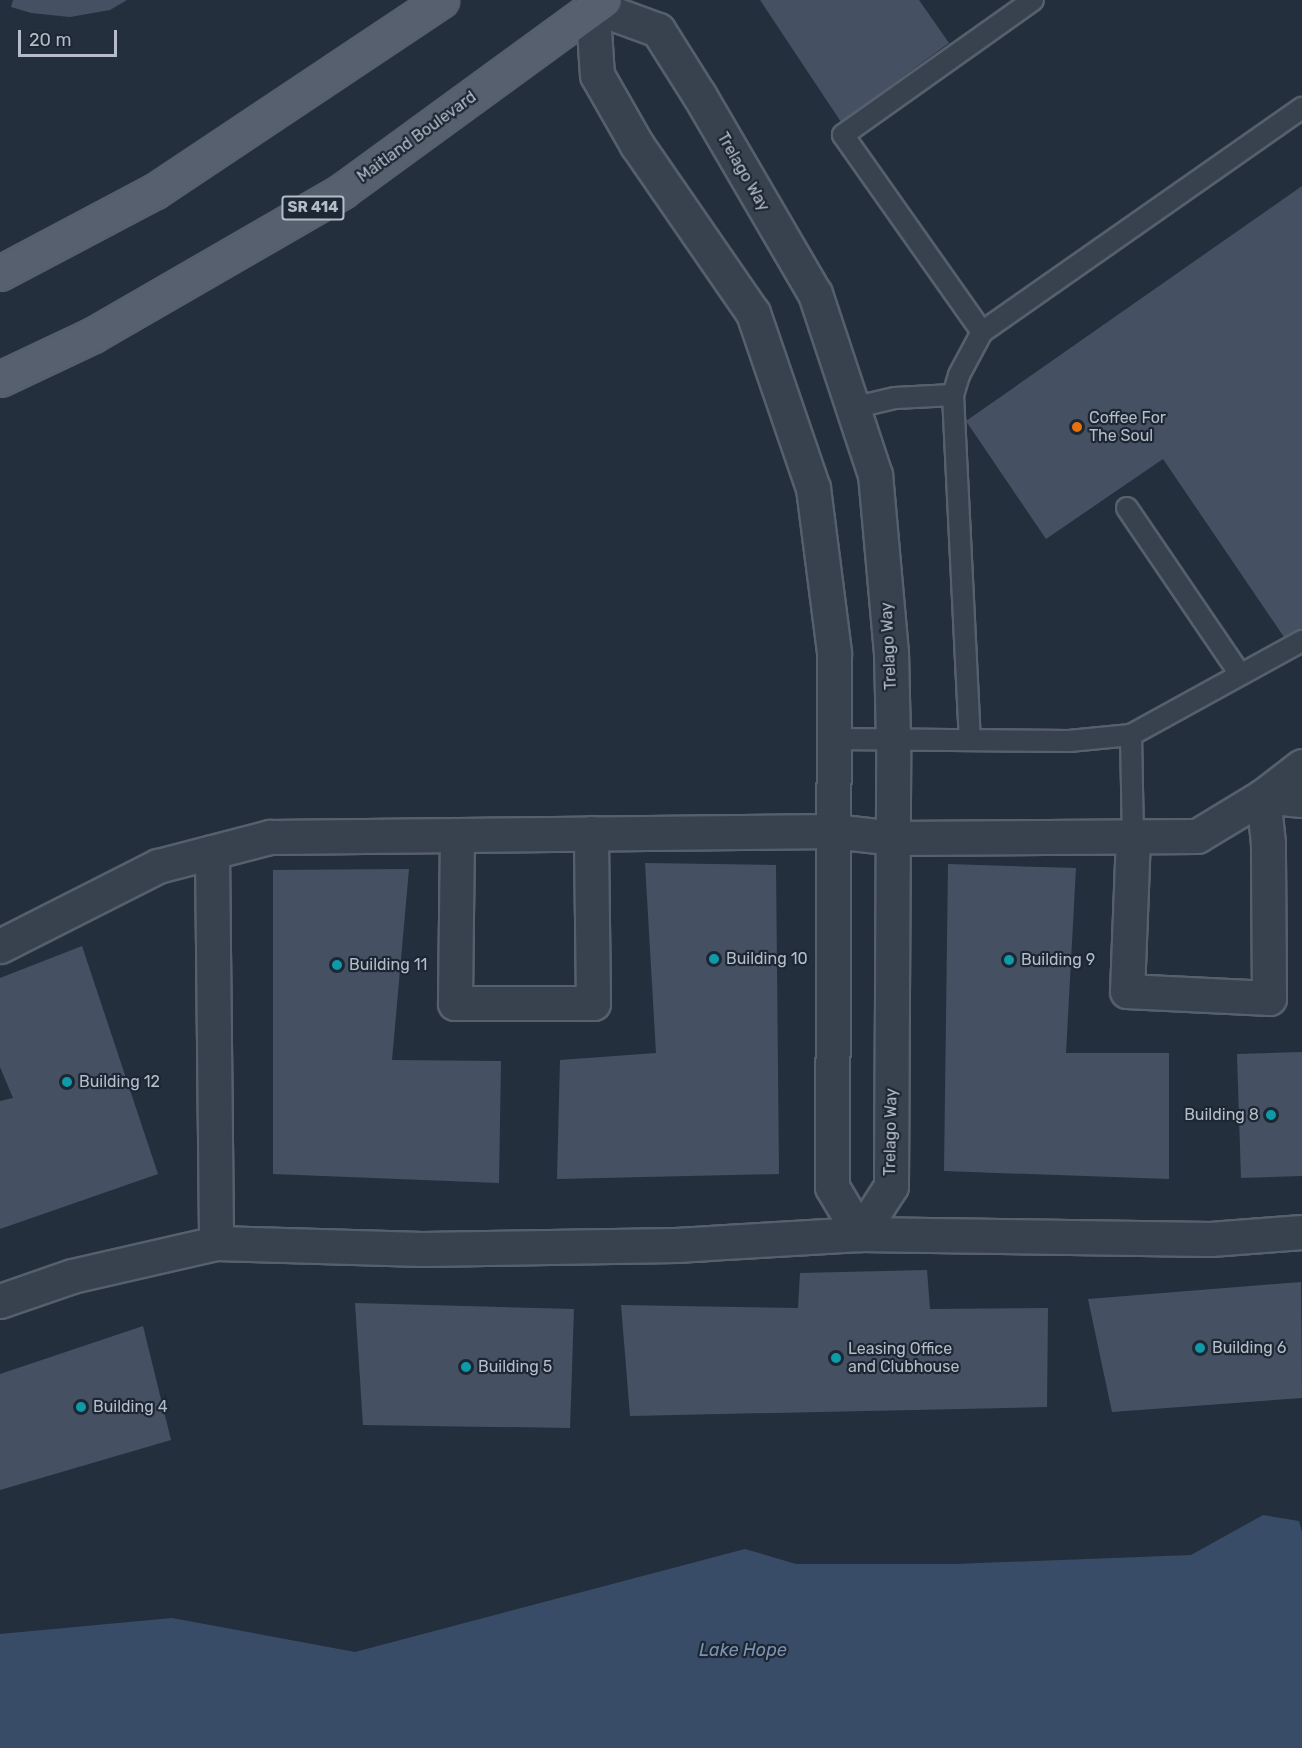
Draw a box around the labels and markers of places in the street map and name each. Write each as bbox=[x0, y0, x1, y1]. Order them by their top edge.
place label: Coffee For The Soul bbox=[1089, 408, 1166, 446]
marker: Coffee For The Soul bbox=[1070, 420, 1084, 434]
place label: Building 10 bbox=[726, 949, 808, 969]
place label: Building 9 bbox=[1021, 950, 1095, 970]
marker: Building 10 bbox=[707, 952, 721, 966]
marker: Building 9 bbox=[1002, 953, 1016, 967]
place label: Building 11 bbox=[349, 955, 427, 975]
marker: Building 11 bbox=[330, 958, 344, 972]
place label: Building 12 bbox=[79, 1072, 160, 1092]
marker: Building 12 bbox=[60, 1075, 74, 1089]
place label: Building 8 bbox=[1184, 1105, 1259, 1125]
marker: Building 8 bbox=[1264, 1108, 1278, 1122]
place label: Building 6 bbox=[1212, 1338, 1286, 1358]
place label: Leasing Office and Clubhouse bbox=[848, 1339, 959, 1377]
marker: Building 6 bbox=[1193, 1341, 1207, 1355]
marker: Leasing Office and Clubhouse bbox=[829, 1351, 843, 1365]
place label: Building 5 bbox=[478, 1357, 552, 1377]
marker: Building 5 bbox=[459, 1360, 473, 1374]
place label: Building 4 bbox=[93, 1397, 168, 1417]
marker: Building 4 bbox=[74, 1400, 88, 1414]

